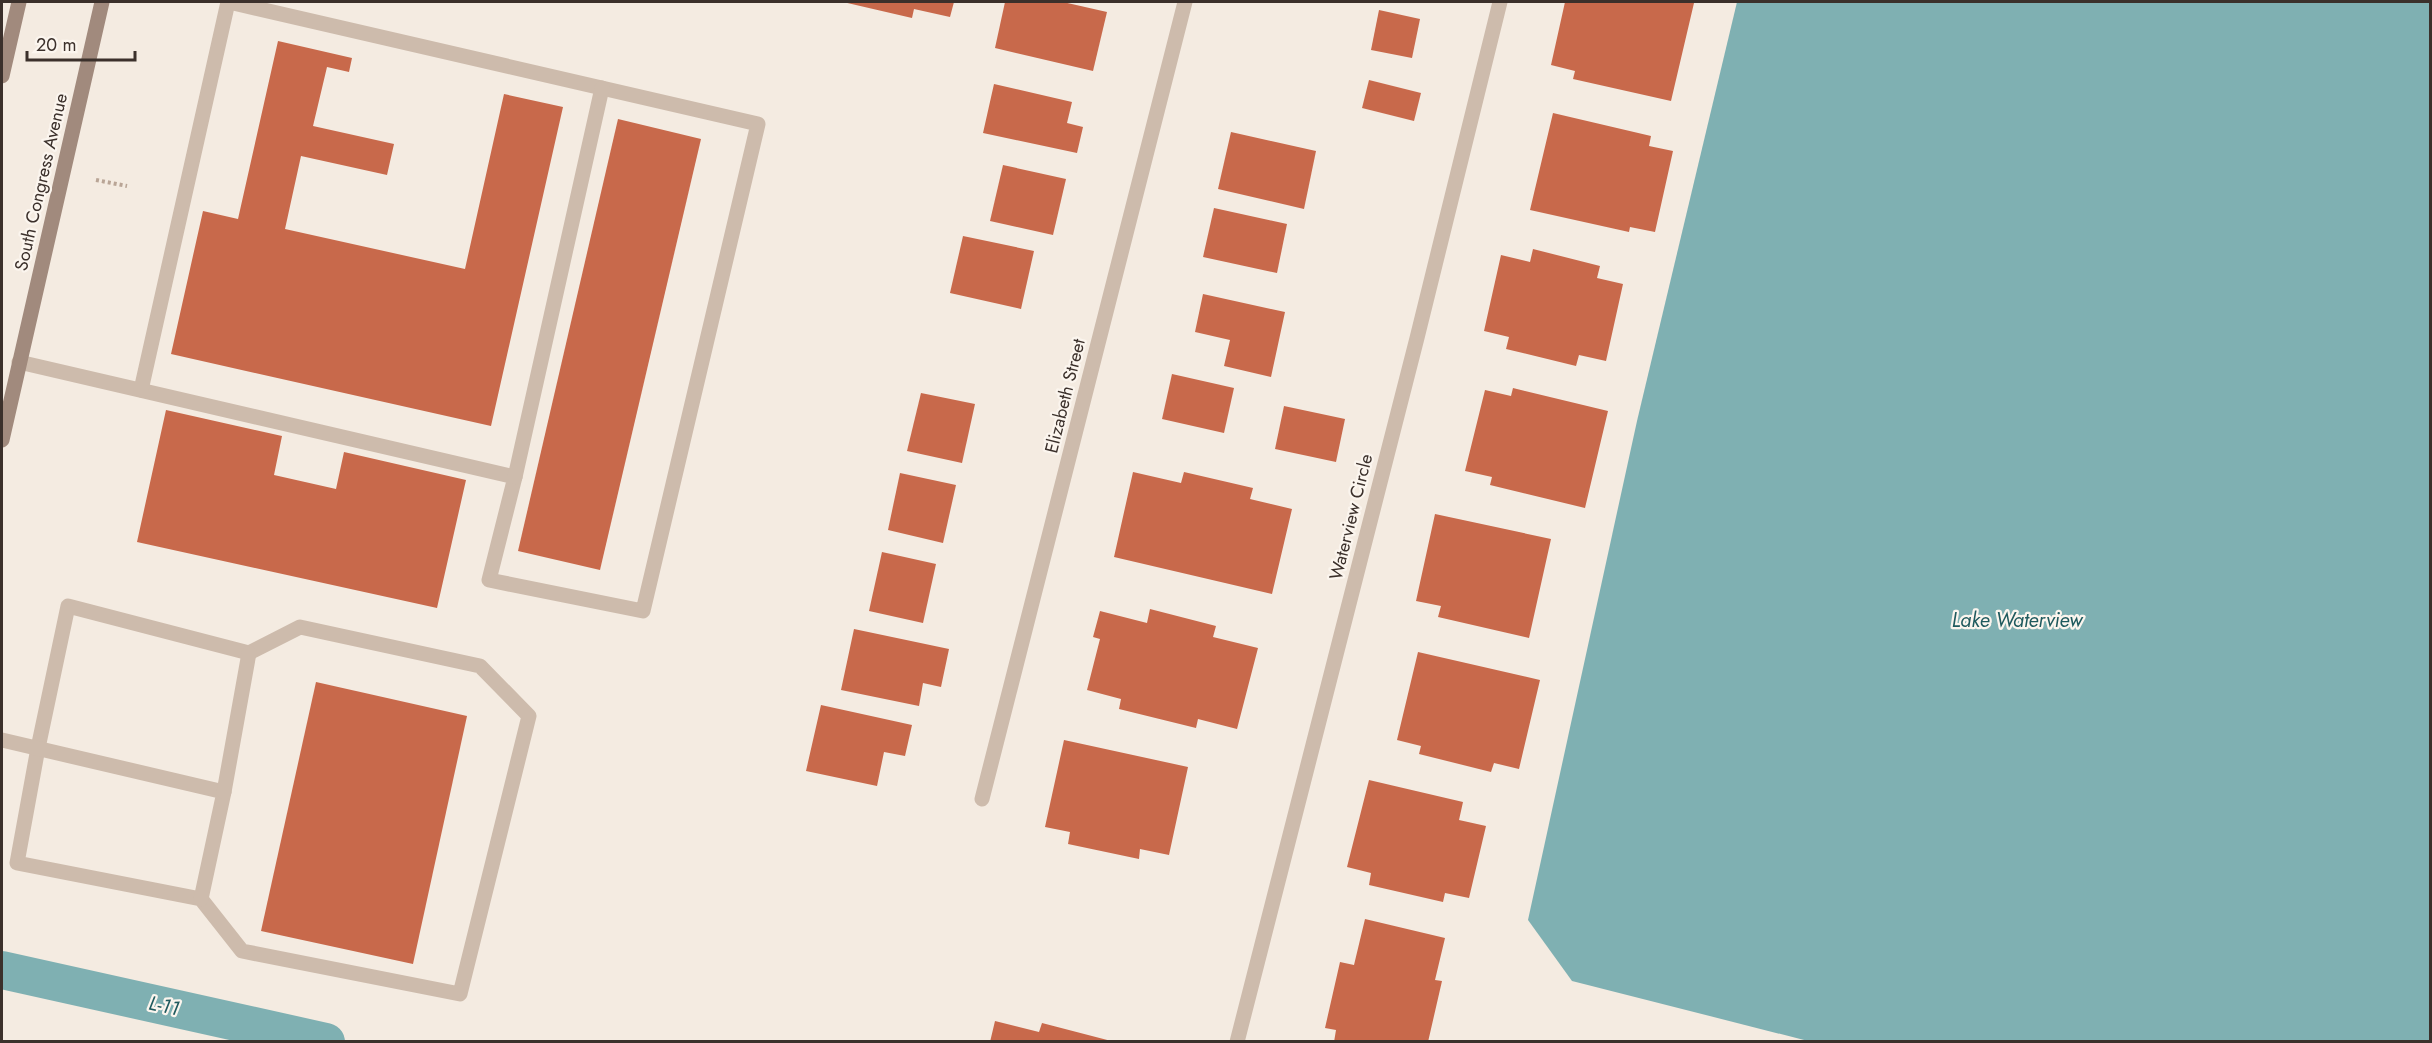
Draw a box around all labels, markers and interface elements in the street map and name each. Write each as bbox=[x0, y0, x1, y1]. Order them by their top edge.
scale bar bbox=[27, 24, 135, 62]
text: 20 m bbox=[36, 32, 76, 58]
street label: South Congress Avenue bbox=[8, 91, 74, 273]
street label: Elizabeth Street bbox=[1038, 335, 1092, 456]
street label: Waterview Circle bbox=[1323, 451, 1379, 583]
water label: Lake Waterview bbox=[1952, 606, 2084, 635]
water label: L-11 bbox=[146, 989, 182, 1023]

